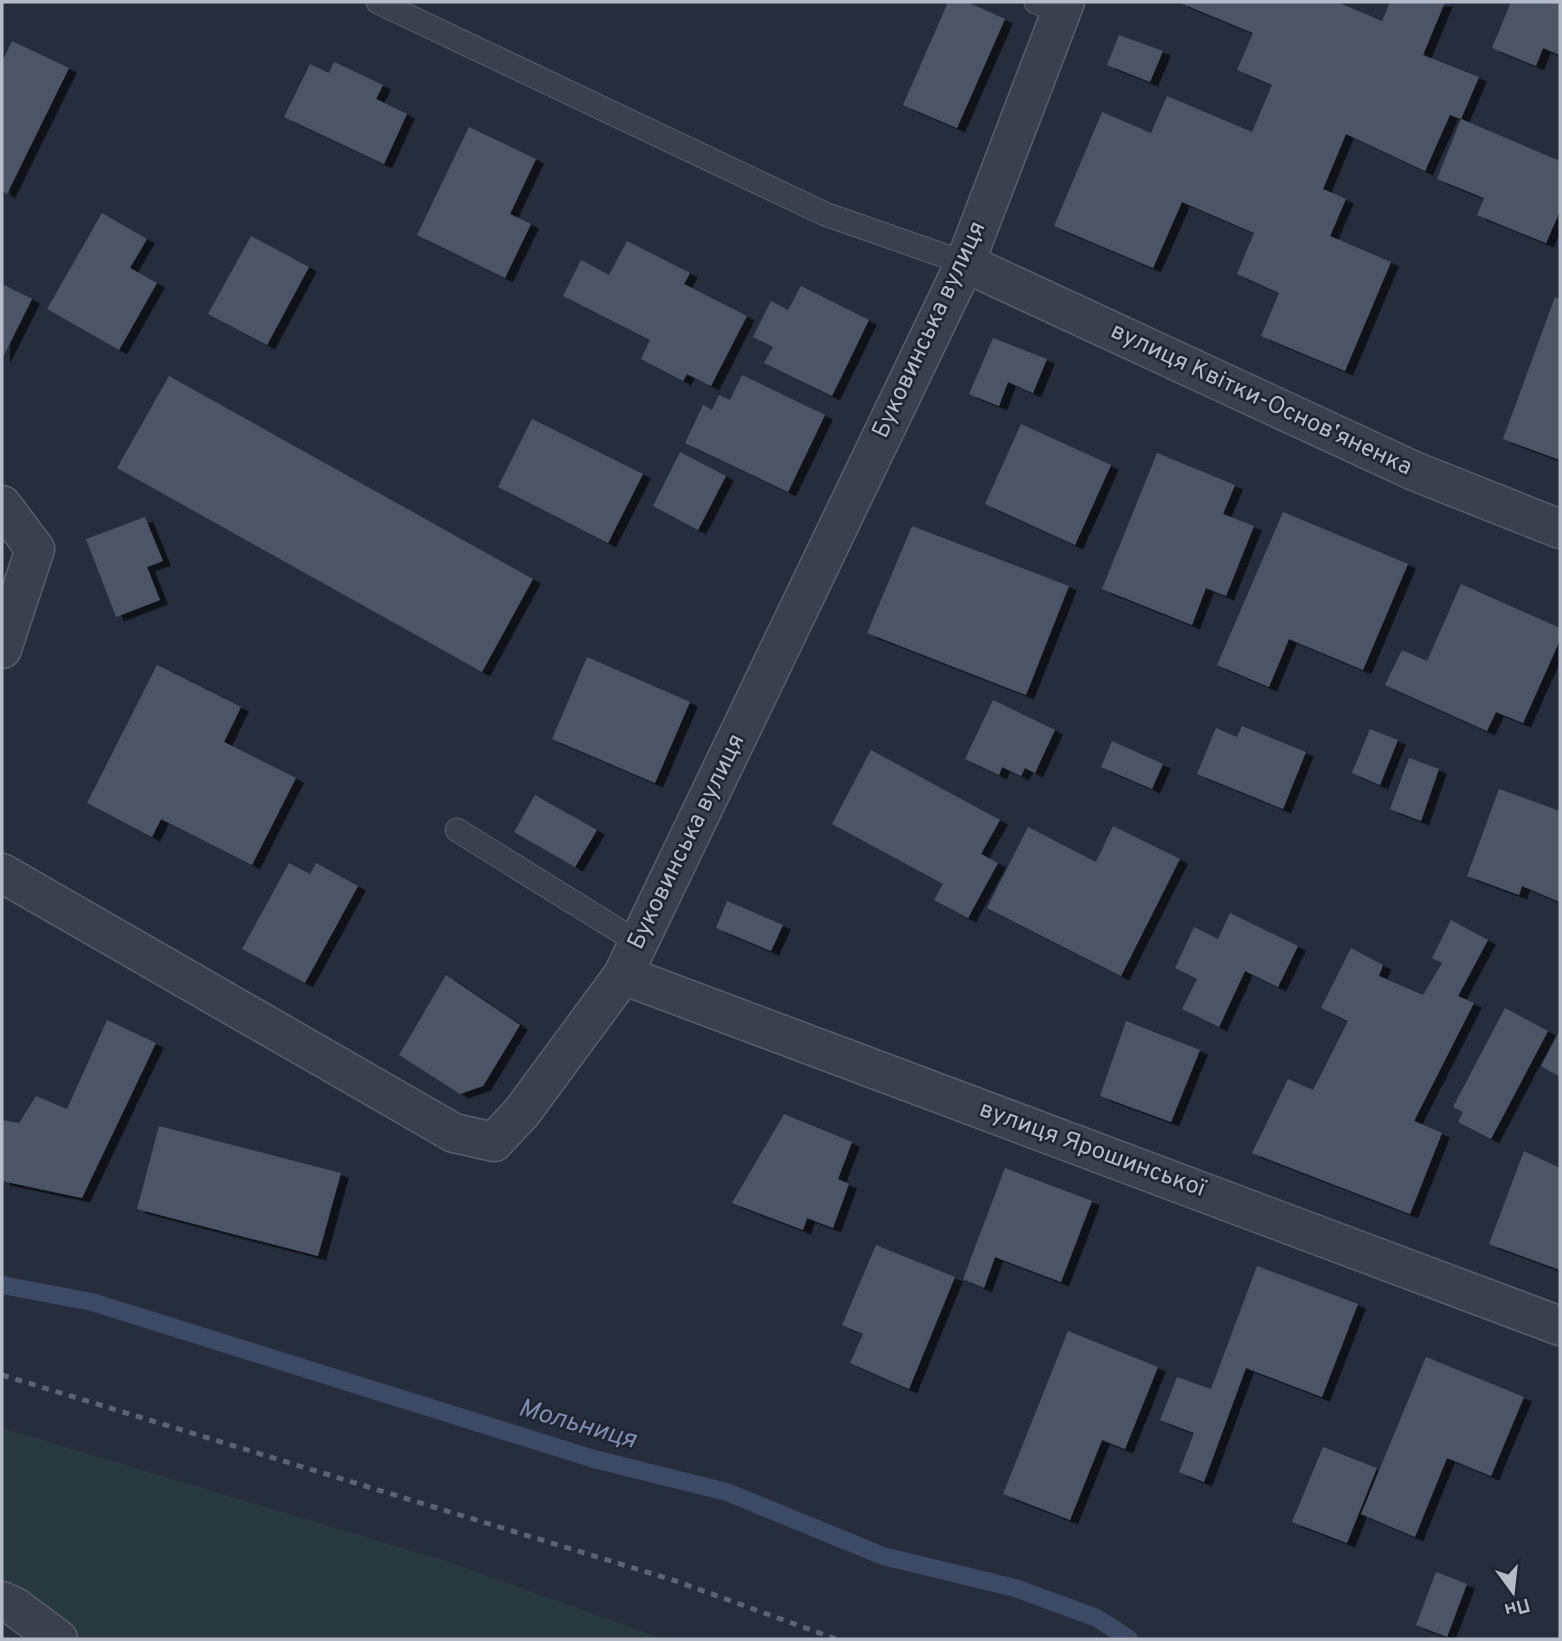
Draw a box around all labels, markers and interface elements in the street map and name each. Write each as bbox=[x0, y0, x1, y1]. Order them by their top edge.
street label: Буковинська вулиця bbox=[867, 217, 993, 443]
street label: вулиця Квітки-Основʼяненка bbox=[1105, 317, 1417, 483]
street label: Буковинська вулиця bbox=[622, 729, 752, 955]
street label: вулиця Ярошинської bbox=[975, 1095, 1210, 1205]
water label: Мольниця bbox=[514, 1392, 640, 1458]
north arrow bbox=[1478, 1557, 1548, 1627]
text: Пн bbox=[1501, 1592, 1532, 1621]

